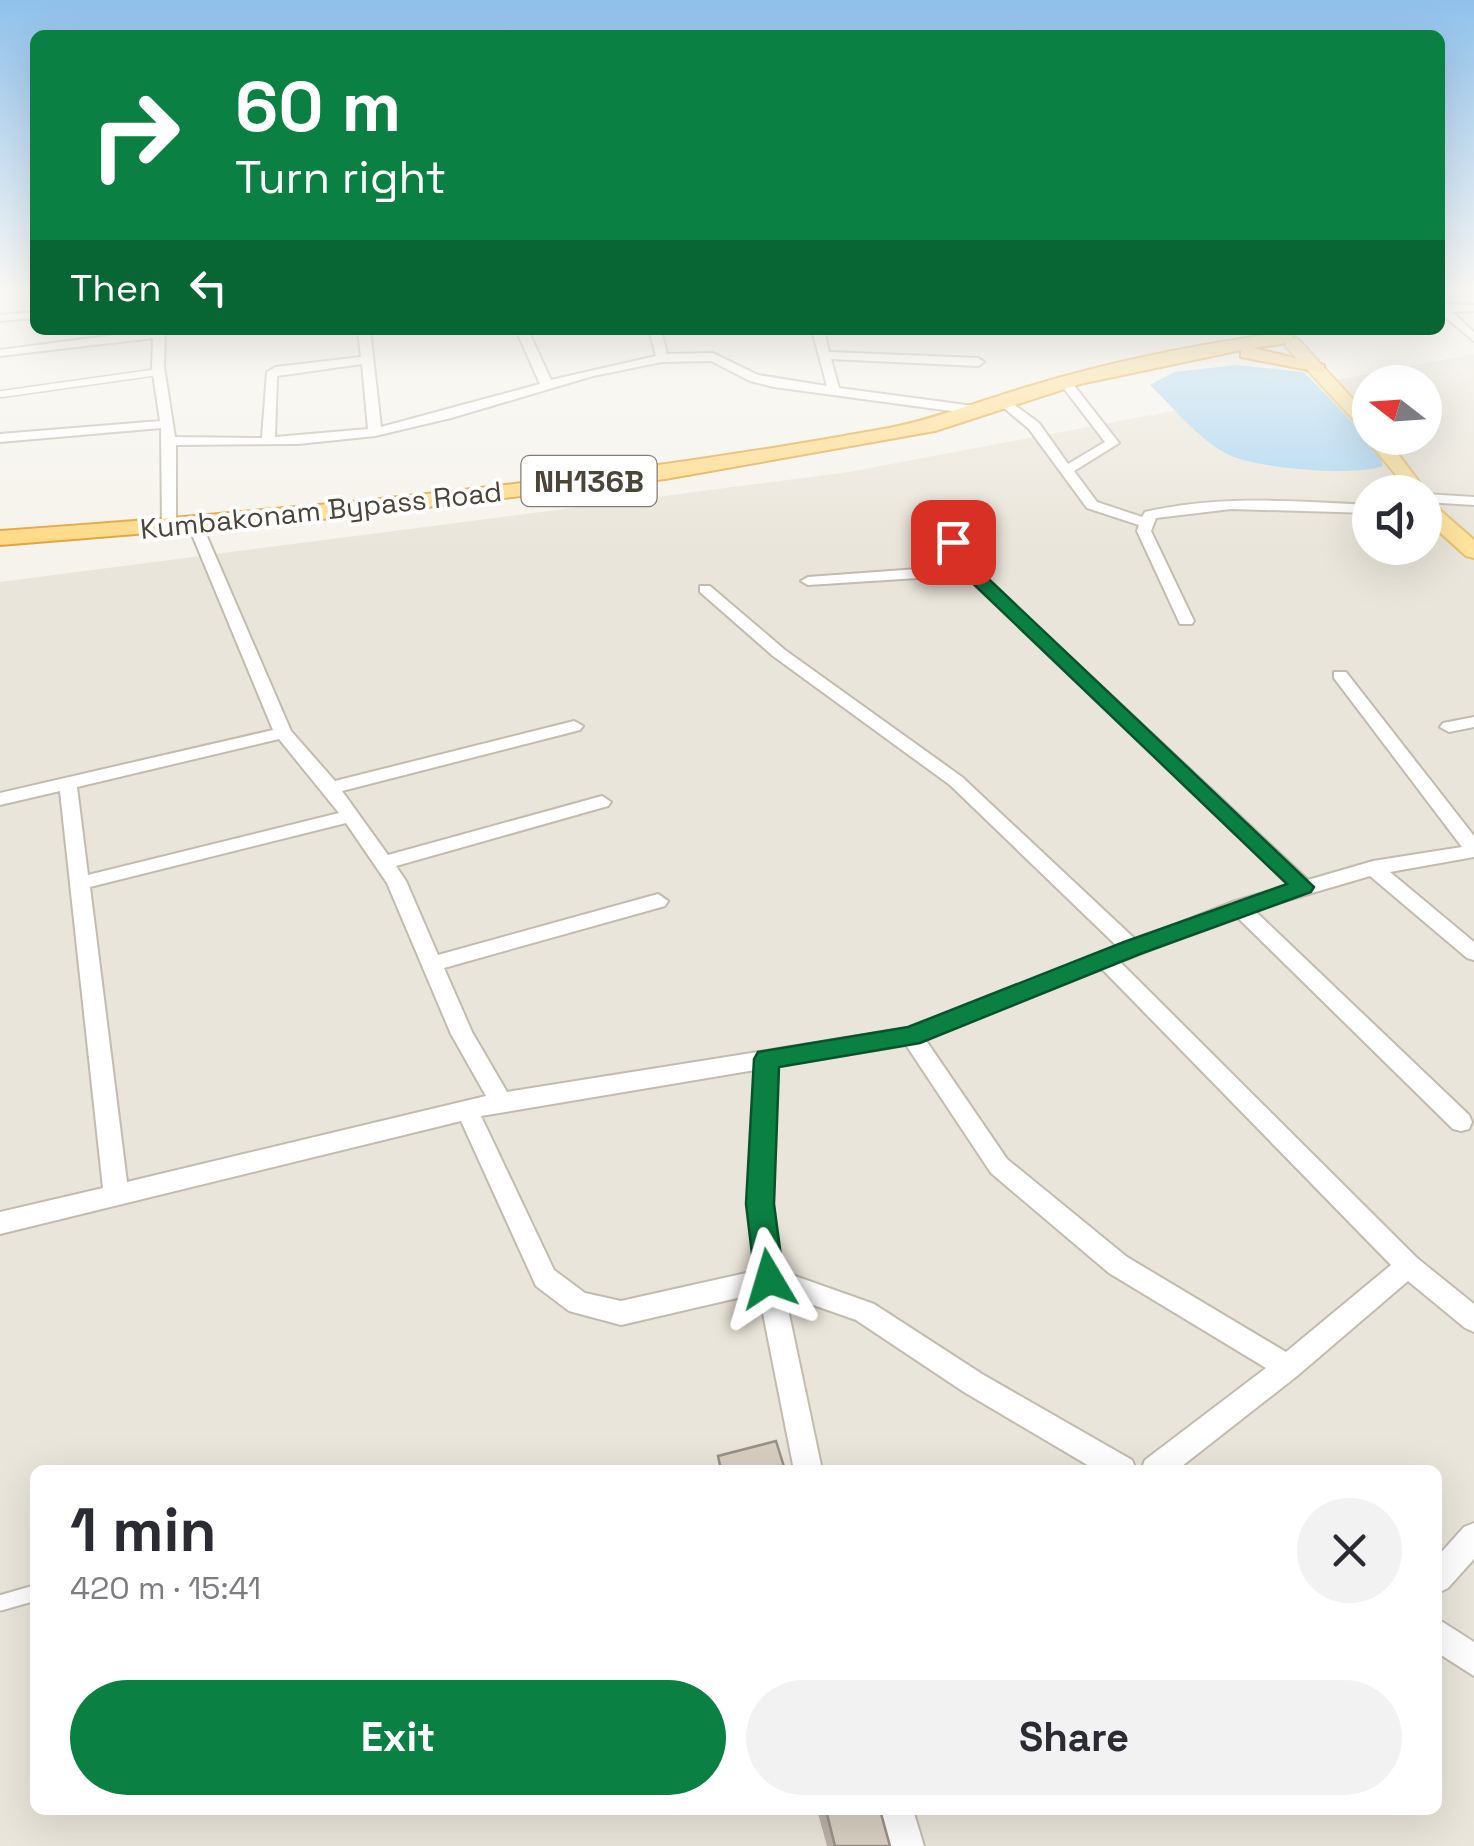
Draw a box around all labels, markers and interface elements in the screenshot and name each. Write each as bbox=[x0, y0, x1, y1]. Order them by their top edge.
text: 60 m bbox=[235, 62, 401, 151]
icon: right bbox=[70, 70, 200, 200]
text: Turn right bbox=[235, 149, 446, 206]
icon: left bbox=[181, 260, 236, 315]
text: Then bbox=[70, 264, 161, 312]
north arrow bbox=[1352, 365, 1442, 455]
map controls bbox=[1352, 365, 1442, 565]
road number: NH136B bbox=[522, 456, 656, 506]
street label: Kumbakonam Bypass Road bbox=[138, 473, 504, 547]
button: sound bbox=[1352, 475, 1442, 565]
pin bbox=[911, 500, 996, 585]
icon: arrive bbox=[926, 515, 981, 570]
position arrow bbox=[717, 1227, 821, 1331]
text: 1 min bbox=[70, 1492, 217, 1569]
button: close bbox=[1297, 1498, 1402, 1603]
text: 420 m · 15:41 bbox=[70, 1568, 261, 1608]
button: Exit bbox=[70, 1680, 726, 1795]
button: Share bbox=[746, 1680, 1402, 1795]

